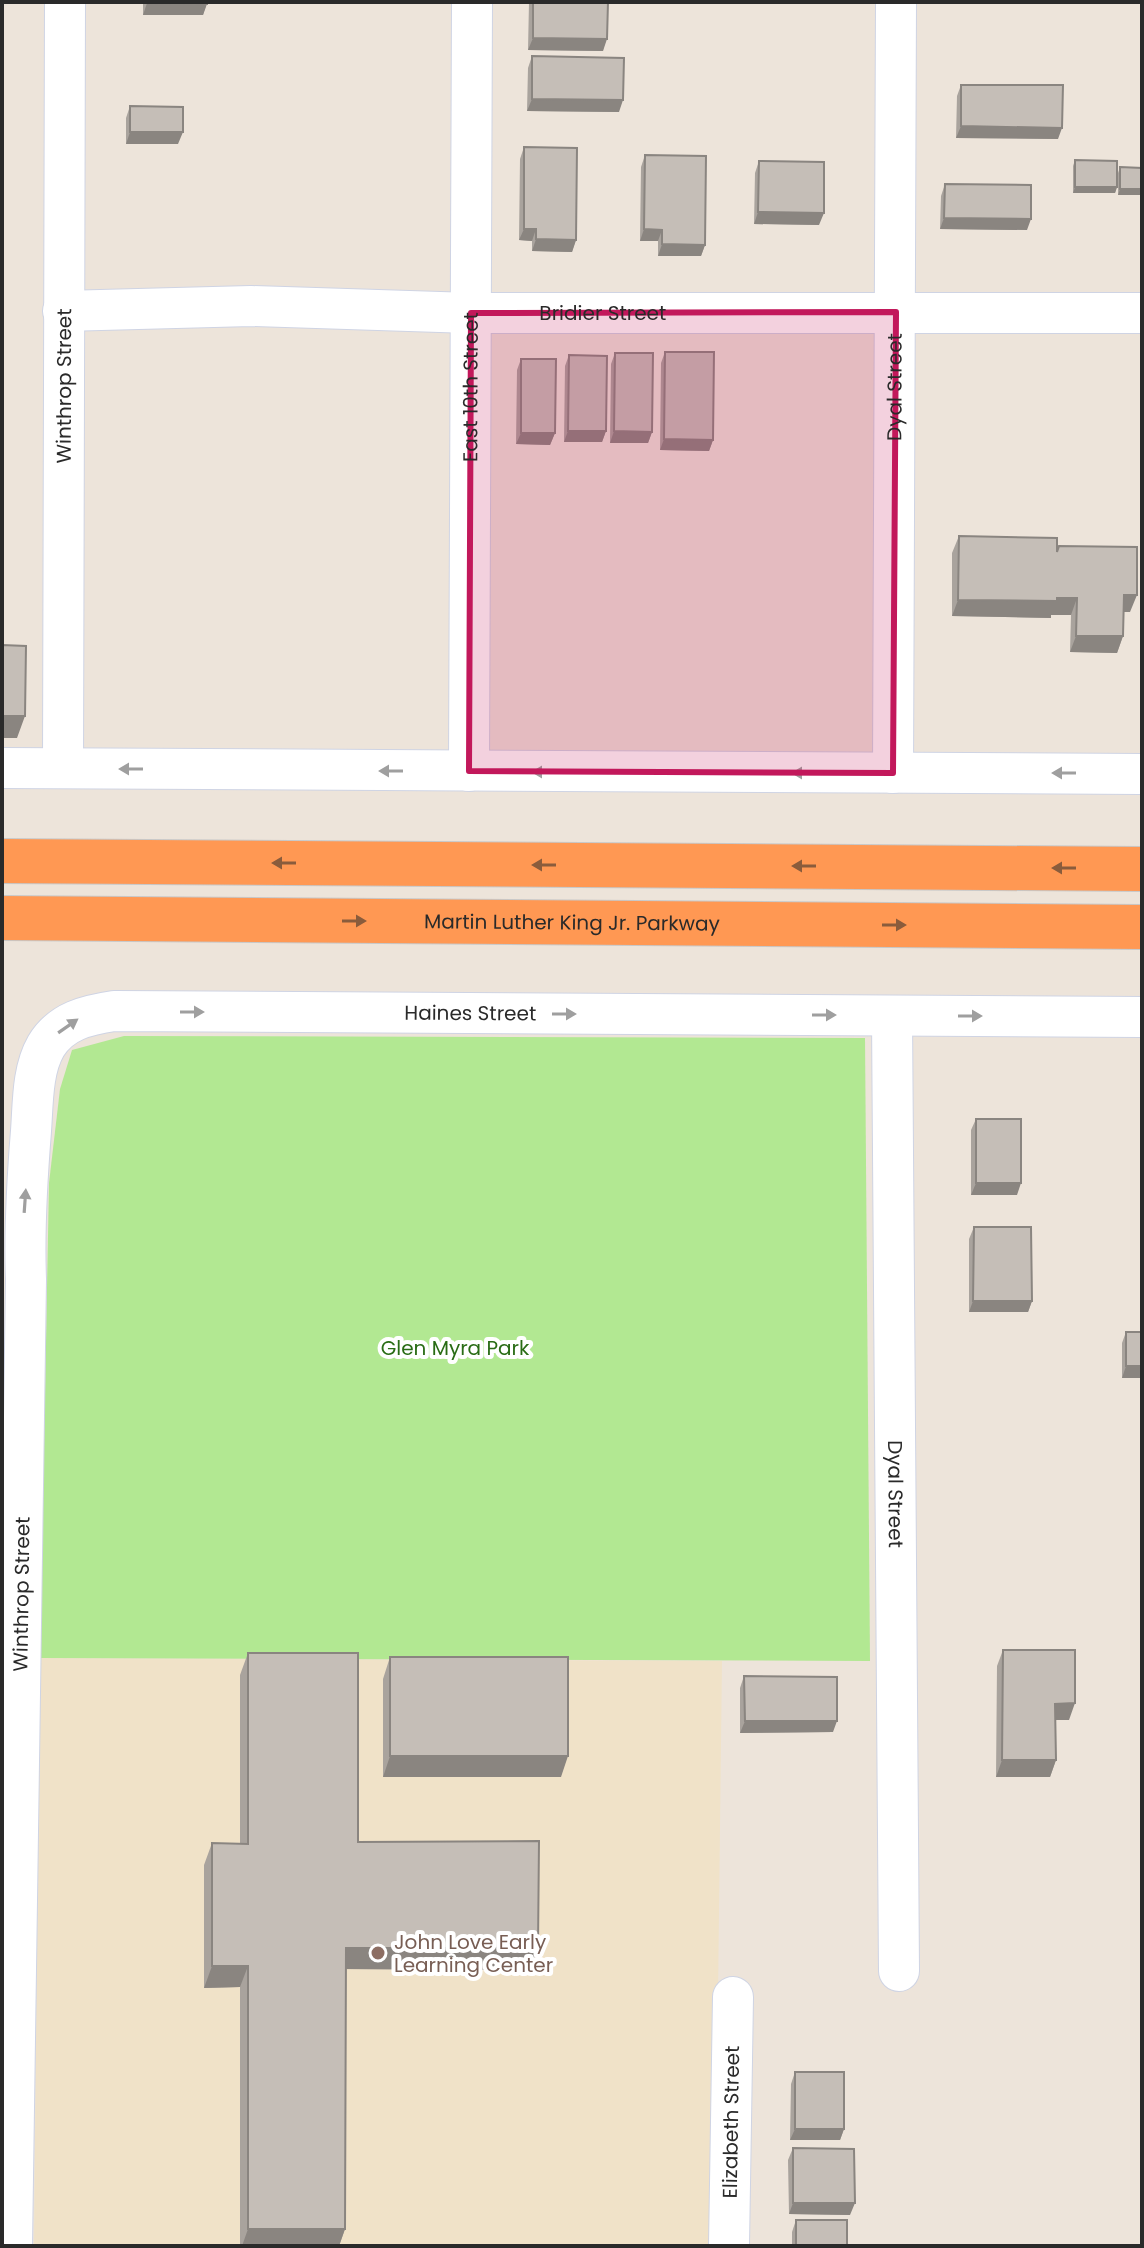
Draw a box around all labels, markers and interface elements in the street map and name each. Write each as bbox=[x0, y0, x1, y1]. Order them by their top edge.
street label: Bridier Street bbox=[539, 299, 666, 327]
street label: Winthrop Street bbox=[50, 308, 78, 464]
street label: East 10th Street bbox=[456, 312, 485, 462]
street label: Dyal Street bbox=[880, 333, 909, 441]
one-way arrow bbox=[118, 763, 143, 775]
one-way arrow bbox=[378, 765, 403, 777]
one-way arrow bbox=[531, 765, 556, 778]
one-way arrow bbox=[791, 767, 816, 779]
one-way arrow bbox=[1051, 767, 1076, 780]
one-way arrow bbox=[271, 857, 296, 869]
one-way arrow bbox=[531, 859, 556, 871]
one-way arrow bbox=[791, 860, 816, 873]
one-way arrow bbox=[1051, 862, 1076, 874]
street label: Martin Luther King Jr. Parkway bbox=[424, 907, 720, 938]
one-way arrow bbox=[342, 915, 367, 927]
one-way arrow bbox=[882, 919, 907, 932]
street label: Haines Street bbox=[404, 999, 536, 1027]
one-way arrow bbox=[180, 1006, 205, 1018]
one-way arrow bbox=[552, 1008, 577, 1020]
one-way arrow bbox=[812, 1009, 837, 1022]
one-way arrow bbox=[958, 1010, 983, 1022]
one-way arrow bbox=[58, 1019, 79, 1034]
one-way arrow bbox=[19, 1188, 32, 1213]
park label: Glen Myra Park bbox=[381, 1334, 530, 1362]
street label: Dyal Street bbox=[881, 1440, 910, 1548]
street label: Winthrop Street bbox=[6, 1516, 37, 1672]
place label: John Love Early Learning Center bbox=[394, 1928, 553, 1979]
marker: John Love Early Learning Center bbox=[369, 1944, 387, 1962]
street label: Elizabeth Street bbox=[716, 2045, 746, 2199]

